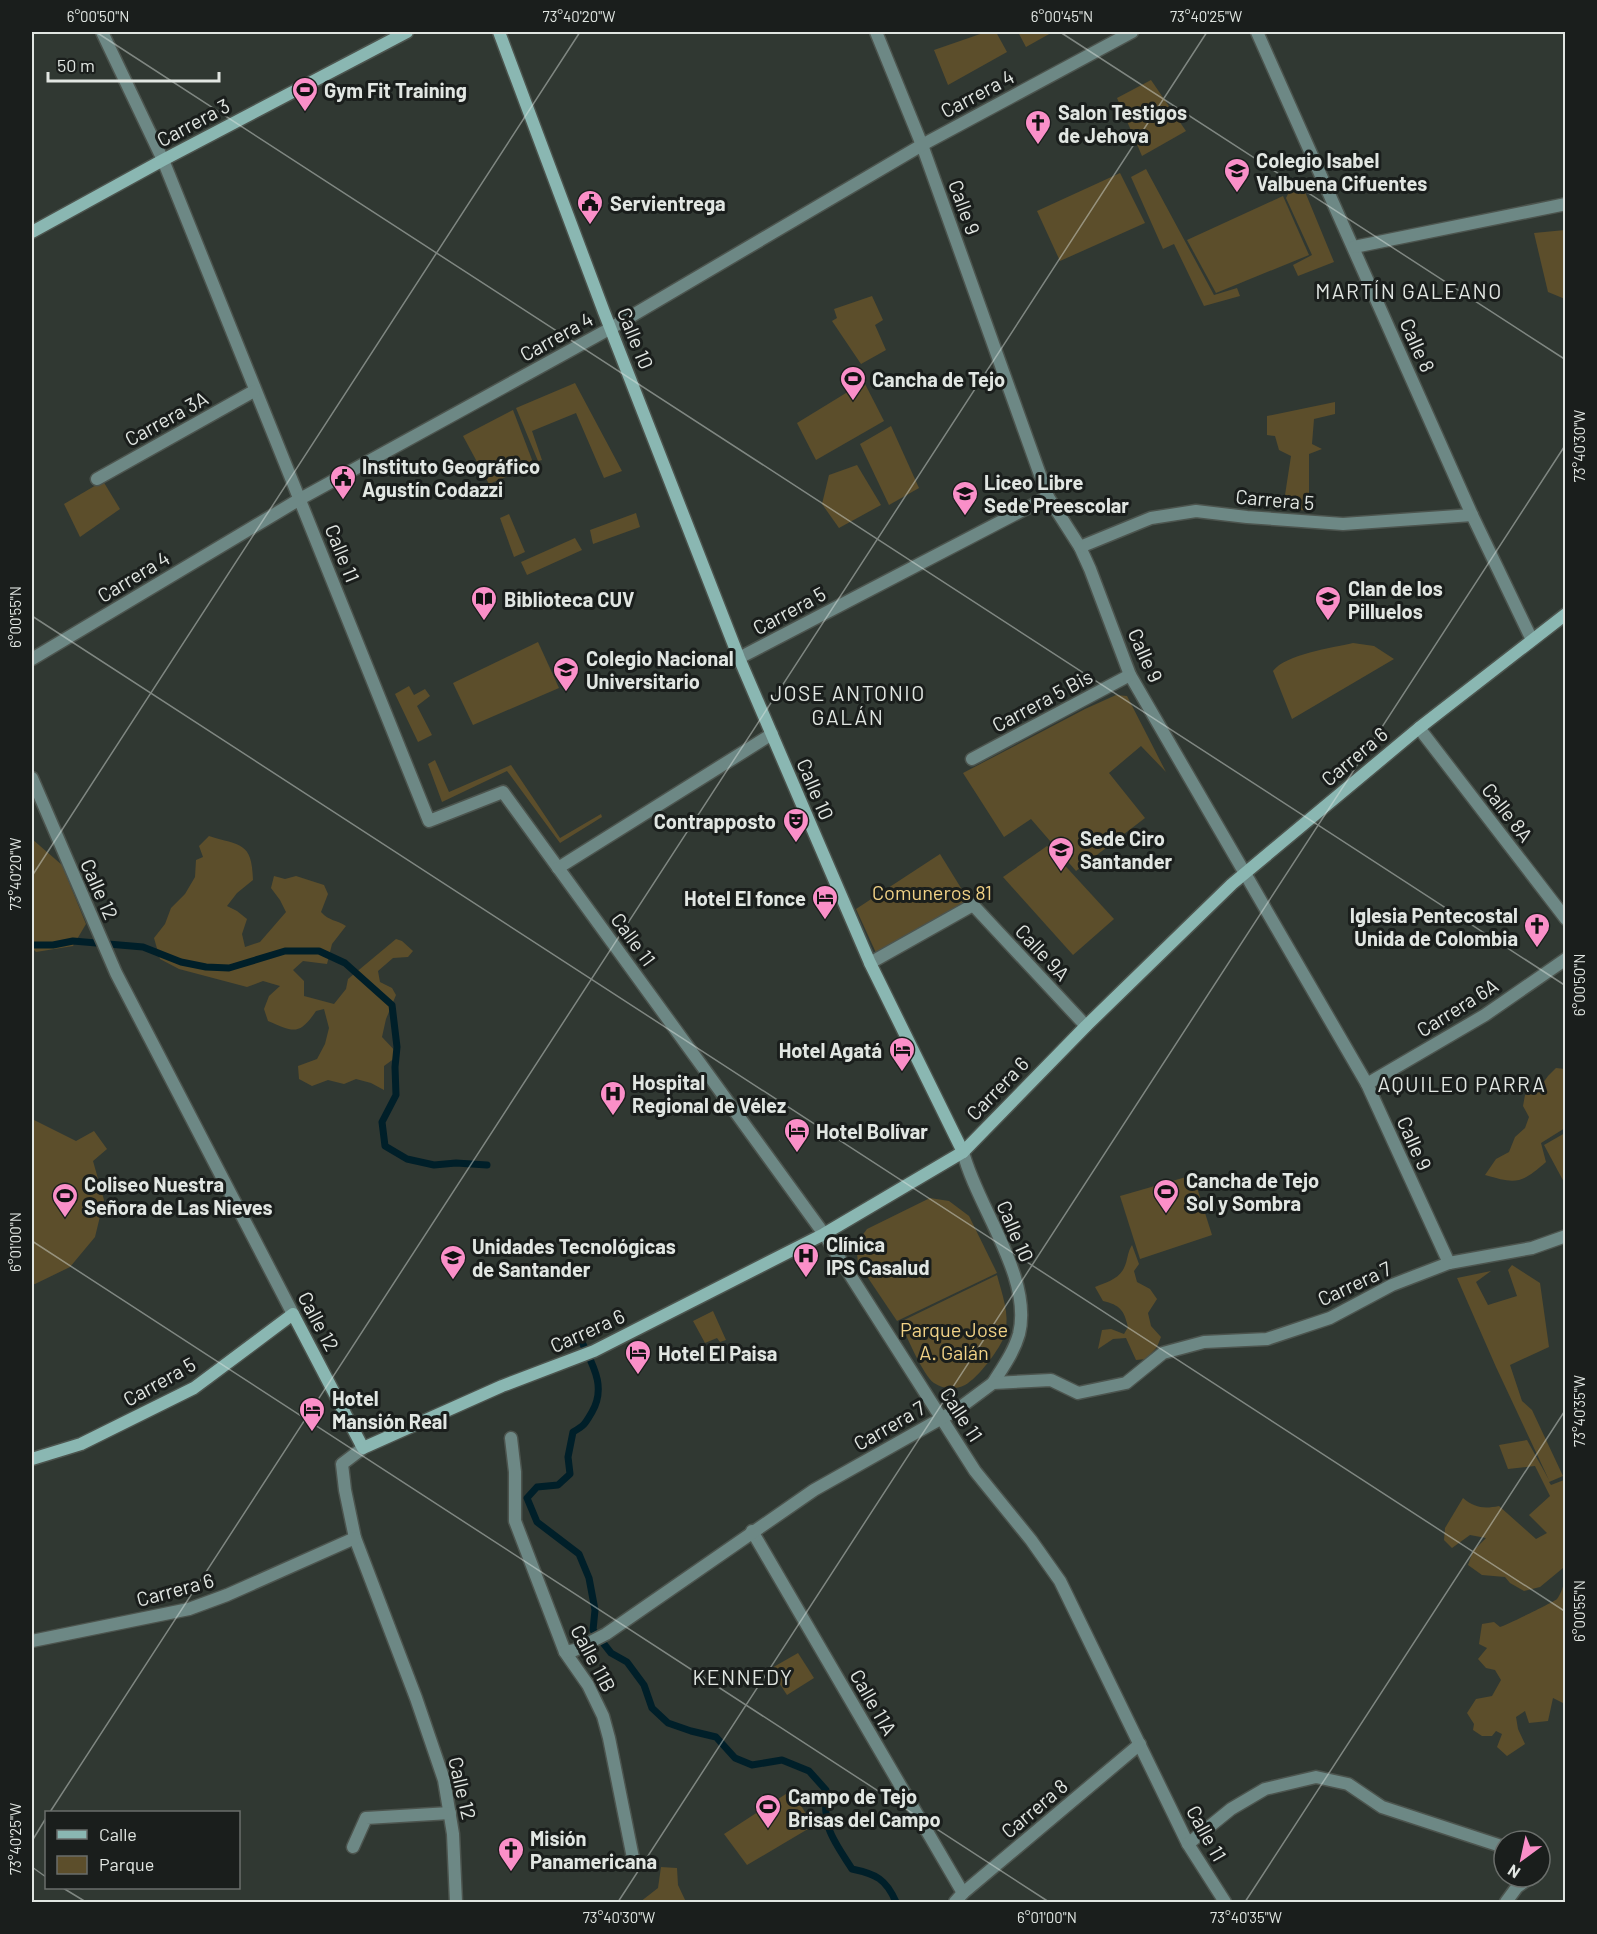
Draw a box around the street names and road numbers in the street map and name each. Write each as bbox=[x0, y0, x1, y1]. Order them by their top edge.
street label: Carrera 4 bbox=[936, 64, 1018, 122]
street label: Carrera 3 bbox=[152, 93, 234, 151]
street label: Calle 9 bbox=[944, 176, 986, 238]
street label: Calle 10 bbox=[613, 304, 659, 372]
street label: Carrera 4 bbox=[515, 306, 597, 366]
street label: Calle 8 bbox=[1396, 314, 1440, 376]
street label: Carrera 3A bbox=[120, 385, 212, 451]
street label: Carrera 5 bbox=[1235, 484, 1315, 514]
street label: Calle 11 bbox=[321, 521, 365, 585]
street label: Carrera 4 bbox=[93, 545, 173, 607]
street label: Carrera 5 bbox=[748, 581, 830, 639]
street label: Calle 9 bbox=[1124, 624, 1168, 686]
street label: Carrera 5 Bis bbox=[988, 664, 1096, 736]
street label: Carrera 6 bbox=[1316, 721, 1392, 791]
street label: Calle 10 bbox=[792, 755, 840, 823]
street label: Calle 8A bbox=[1477, 778, 1539, 846]
street label: Calle 12 bbox=[76, 855, 124, 923]
street label: Calle 11 bbox=[607, 908, 661, 970]
street label: Calle 9A bbox=[1011, 919, 1075, 985]
street label: Carrera 6A bbox=[1412, 973, 1502, 1041]
street label: Carrera 6 bbox=[961, 1051, 1033, 1125]
street label: Calle 9 bbox=[1393, 1112, 1437, 1174]
street label: Calle 10 bbox=[992, 1197, 1040, 1265]
street label: Carrera 7 bbox=[1313, 1255, 1395, 1310]
street label: Calle 12 bbox=[293, 1287, 345, 1355]
street label: Carrera 6 bbox=[546, 1303, 628, 1357]
street label: Carrera 5 bbox=[119, 1351, 199, 1411]
street label: Calle 11 bbox=[936, 1382, 988, 1446]
street label: Carrera 7 bbox=[849, 1395, 929, 1455]
street label: Carrera 6 bbox=[134, 1567, 216, 1611]
street label: Calle 11B bbox=[566, 1620, 622, 1696]
street label: Calle 11A bbox=[846, 1665, 902, 1739]
street label: Calle 12 bbox=[444, 1754, 482, 1822]
street label: Carrera 8 bbox=[996, 1773, 1072, 1843]
street label: Calle 11 bbox=[1182, 1801, 1232, 1865]

